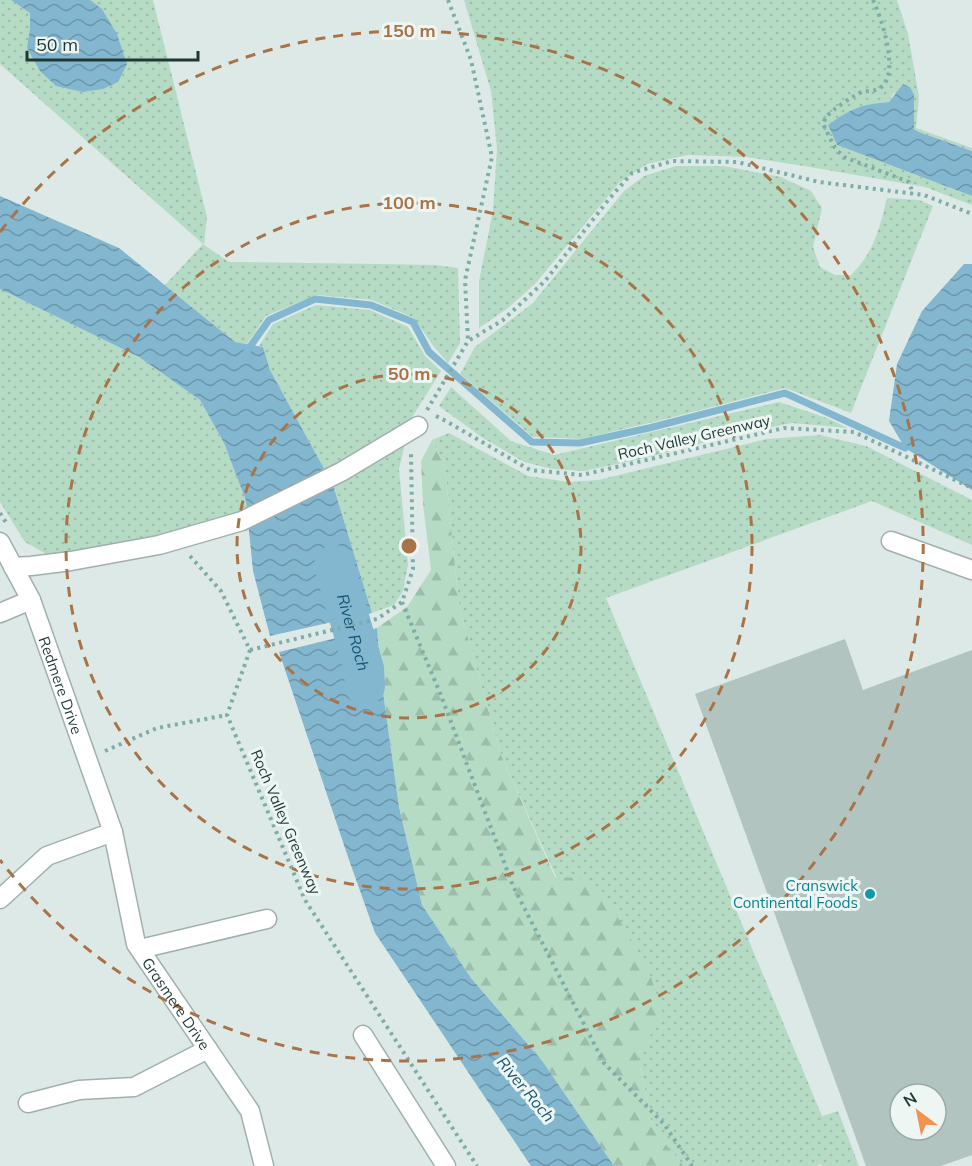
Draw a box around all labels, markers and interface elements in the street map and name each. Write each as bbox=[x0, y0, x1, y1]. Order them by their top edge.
text: 150 m bbox=[382, 19, 436, 42]
scale bar bbox=[27, 24, 198, 62]
text: 50 m bbox=[36, 33, 78, 56]
text: 100 m bbox=[382, 191, 436, 214]
text: 50 m bbox=[388, 362, 430, 385]
street label: Roch Valley Greenway bbox=[616, 410, 772, 464]
centre of rings bbox=[399, 536, 419, 556]
water label: River Roch bbox=[333, 591, 374, 673]
street label: Redmere Drive bbox=[35, 634, 87, 737]
street label: Roch Valley Greenway bbox=[247, 747, 325, 897]
place label: Cranswick Continental Foods bbox=[733, 876, 858, 912]
marker: Cranswick Continental Foods bbox=[863, 887, 877, 901]
street label: Grasmere Drive bbox=[138, 953, 215, 1053]
water label: River Roch bbox=[493, 1052, 559, 1126]
north arrow bbox=[888, 1082, 948, 1142]
text: N bbox=[900, 1088, 920, 1111]

